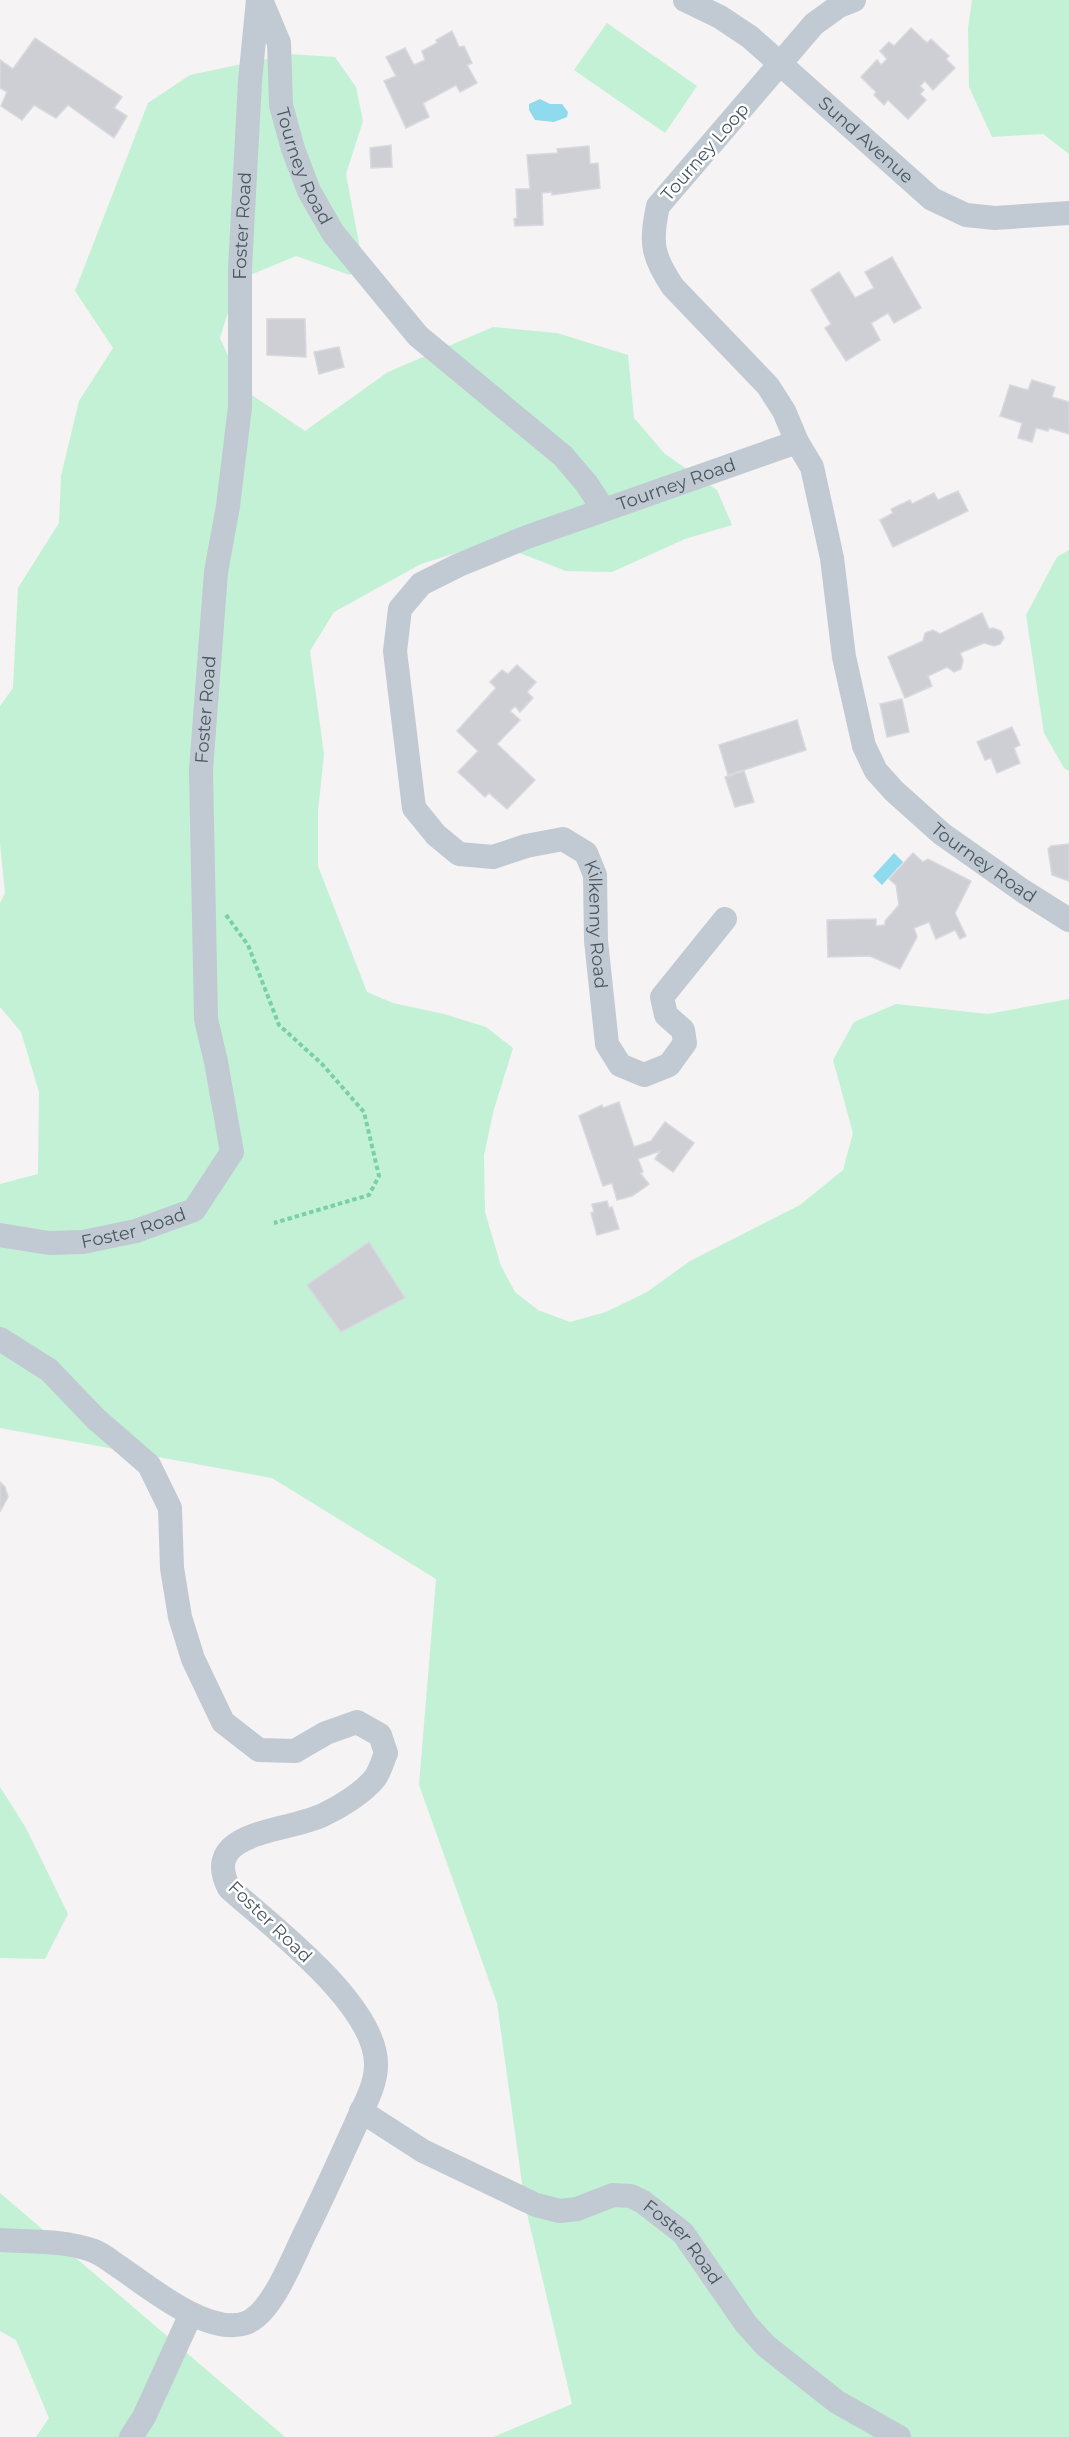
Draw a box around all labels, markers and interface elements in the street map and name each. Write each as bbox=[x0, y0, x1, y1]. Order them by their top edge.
street label: Sund Avenue bbox=[814, 92, 918, 188]
street label: Tourney Loop bbox=[657, 99, 753, 205]
street label: Tourney Road bbox=[271, 105, 337, 229]
street label: Foster Road bbox=[229, 171, 256, 280]
street label: Tourney Road bbox=[614, 453, 739, 516]
street label: Foster Road bbox=[191, 655, 221, 764]
street label: Tourney Road bbox=[926, 818, 1041, 908]
street label: Kilkenny Road bbox=[579, 857, 612, 990]
street label: Foster Road bbox=[79, 1203, 189, 1253]
street label: Foster Road bbox=[224, 1877, 316, 1967]
street label: Foster Road bbox=[639, 2195, 726, 2289]

